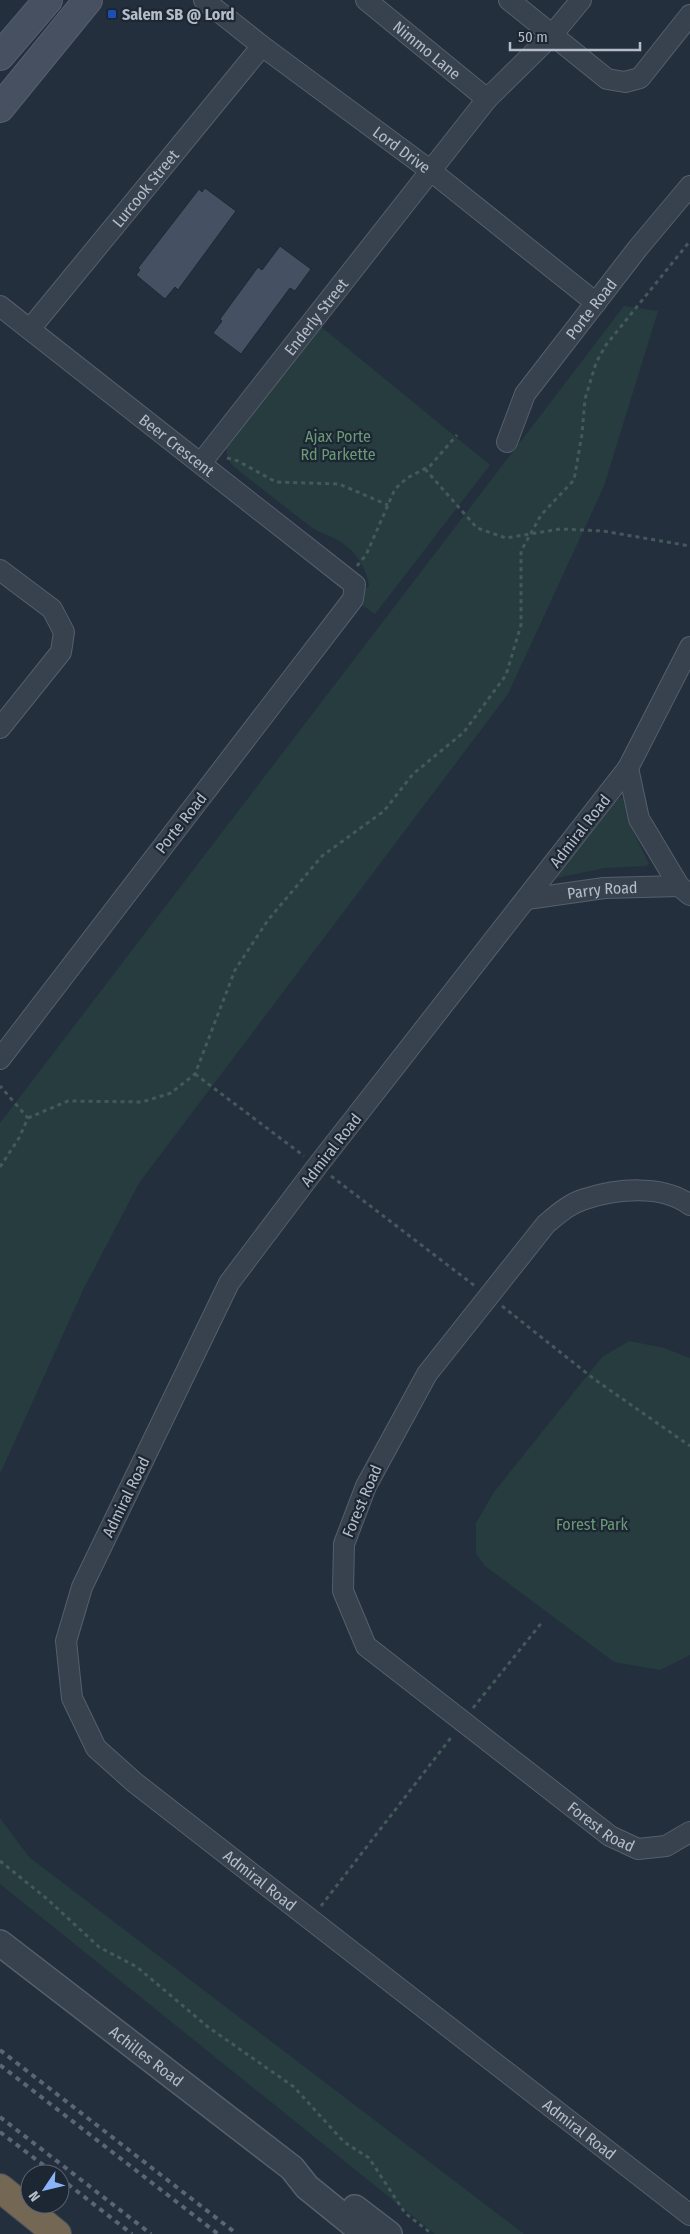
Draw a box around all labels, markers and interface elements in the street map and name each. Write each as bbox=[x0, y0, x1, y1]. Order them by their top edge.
place label: Salem SB @ Lord bbox=[122, 5, 235, 24]
marker: Salem SB @ Lord bbox=[106, 8, 118, 20]
street label: Nimmo Lane bbox=[389, 17, 465, 83]
scale bar bbox=[510, 20, 640, 52]
text: 50 m bbox=[518, 28, 548, 46]
street label: Lord Drive bbox=[369, 122, 434, 177]
street label: Lurcook Street bbox=[108, 145, 183, 231]
street label: Enderly Street bbox=[280, 274, 352, 359]
street label: Porte Road bbox=[561, 275, 620, 343]
street label: Beer Crescent bbox=[136, 410, 219, 481]
park label: Ajax Porte Rd Parkette bbox=[300, 427, 376, 464]
street label: Porte Road bbox=[151, 789, 211, 857]
street label: Admiral Road bbox=[546, 791, 614, 871]
street label: Parry Road bbox=[566, 878, 638, 903]
street label: Admiral Road bbox=[297, 1110, 365, 1190]
street label: Admiral Road bbox=[98, 1454, 154, 1540]
street label: Forest Road bbox=[338, 1462, 386, 1540]
park label: Forest Park bbox=[556, 1515, 629, 1534]
street label: Forest Road bbox=[564, 1797, 638, 1856]
street label: Admiral Road bbox=[220, 1846, 300, 1914]
street label: Achilles Road bbox=[106, 2022, 187, 2090]
street label: Admiral Road bbox=[539, 2095, 620, 2163]
north arrow bbox=[20, 2164, 70, 2214]
text: N bbox=[25, 2188, 44, 2204]

